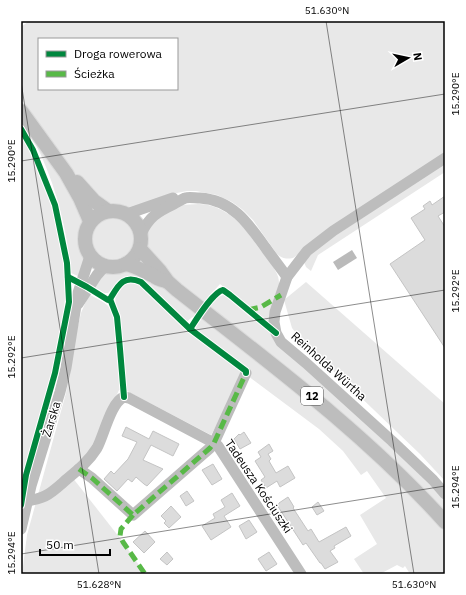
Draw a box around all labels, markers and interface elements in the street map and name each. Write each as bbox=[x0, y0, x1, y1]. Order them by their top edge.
text: 51.630°N bbox=[305, 4, 349, 17]
legend bbox=[38, 38, 178, 90]
north arrow bbox=[388, 38, 428, 78]
text: Droga rowerowa bbox=[74, 46, 163, 61]
text: N bbox=[410, 51, 425, 61]
text: Ścieżka bbox=[74, 66, 115, 81]
text: 15.290°E bbox=[449, 72, 462, 116]
text: 15.290°E bbox=[5, 139, 18, 183]
text: 15.292°E bbox=[449, 269, 462, 313]
street label: Reinholda Würtha bbox=[288, 328, 370, 404]
text: 15.292°E bbox=[5, 335, 18, 379]
road number: 12 bbox=[301, 387, 323, 405]
street label: Żarska bbox=[39, 399, 64, 439]
street label: Tadeusza Kościuszki bbox=[222, 436, 296, 536]
text: 15.294°E bbox=[449, 465, 462, 509]
text: 15.294°E bbox=[5, 531, 18, 575]
scale bar bbox=[40, 531, 110, 557]
text: 50 m bbox=[46, 537, 74, 552]
text: 51.628°N bbox=[77, 578, 121, 591]
text: 51.630°N bbox=[392, 578, 436, 591]

